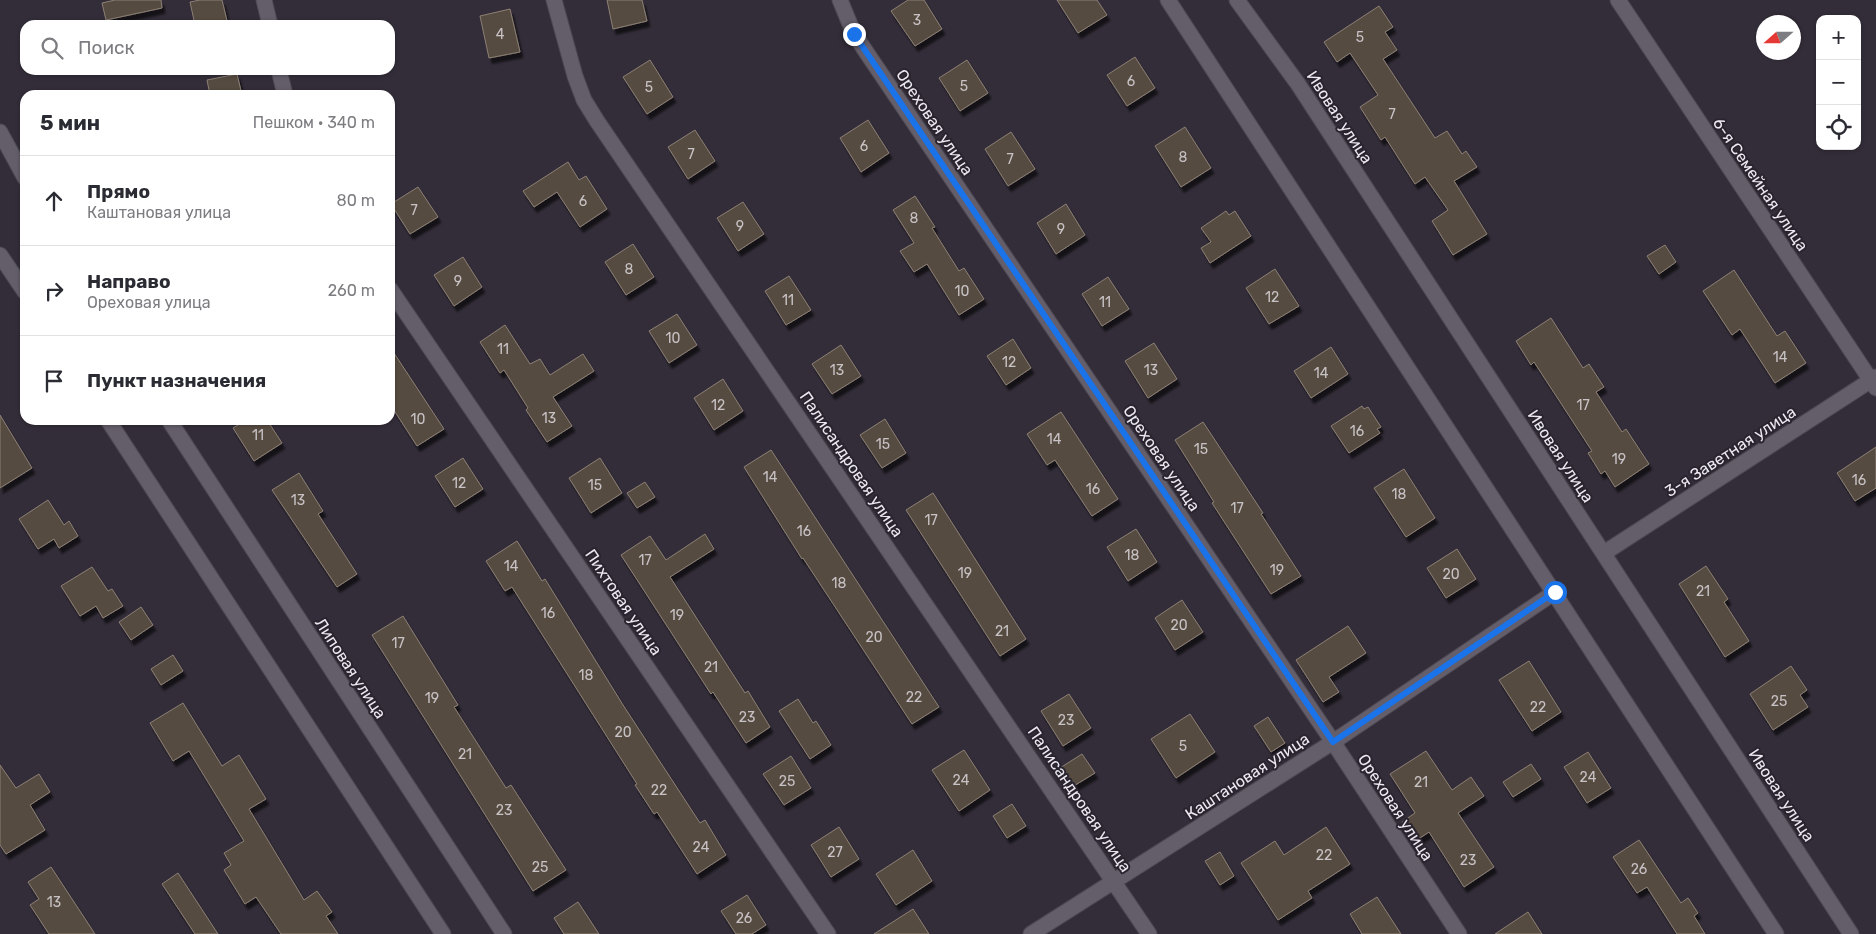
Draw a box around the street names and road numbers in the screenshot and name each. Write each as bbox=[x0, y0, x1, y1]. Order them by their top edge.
street label: Ореховая улица bbox=[892, 66, 977, 179]
street label: Ивовая улица bbox=[1303, 67, 1377, 167]
street label: 6-я Семейная улица bbox=[1709, 114, 1812, 254]
street label: Палисандровая улица bbox=[796, 388, 907, 541]
street label: Ореховая улица bbox=[1119, 402, 1204, 515]
street label: 3-я Заветная улица bbox=[1661, 402, 1799, 501]
street label: Ивовая улица bbox=[1524, 406, 1598, 506]
street label: Пихтовая улица bbox=[581, 546, 666, 659]
street label: Липовая улица bbox=[311, 614, 390, 722]
street label: Палисандровая улица bbox=[1024, 723, 1135, 876]
street label: Каштановая улица bbox=[1182, 729, 1313, 824]
street label: Ивовая улица bbox=[1745, 745, 1819, 845]
street label: Ореховая улица bbox=[1354, 750, 1437, 864]

